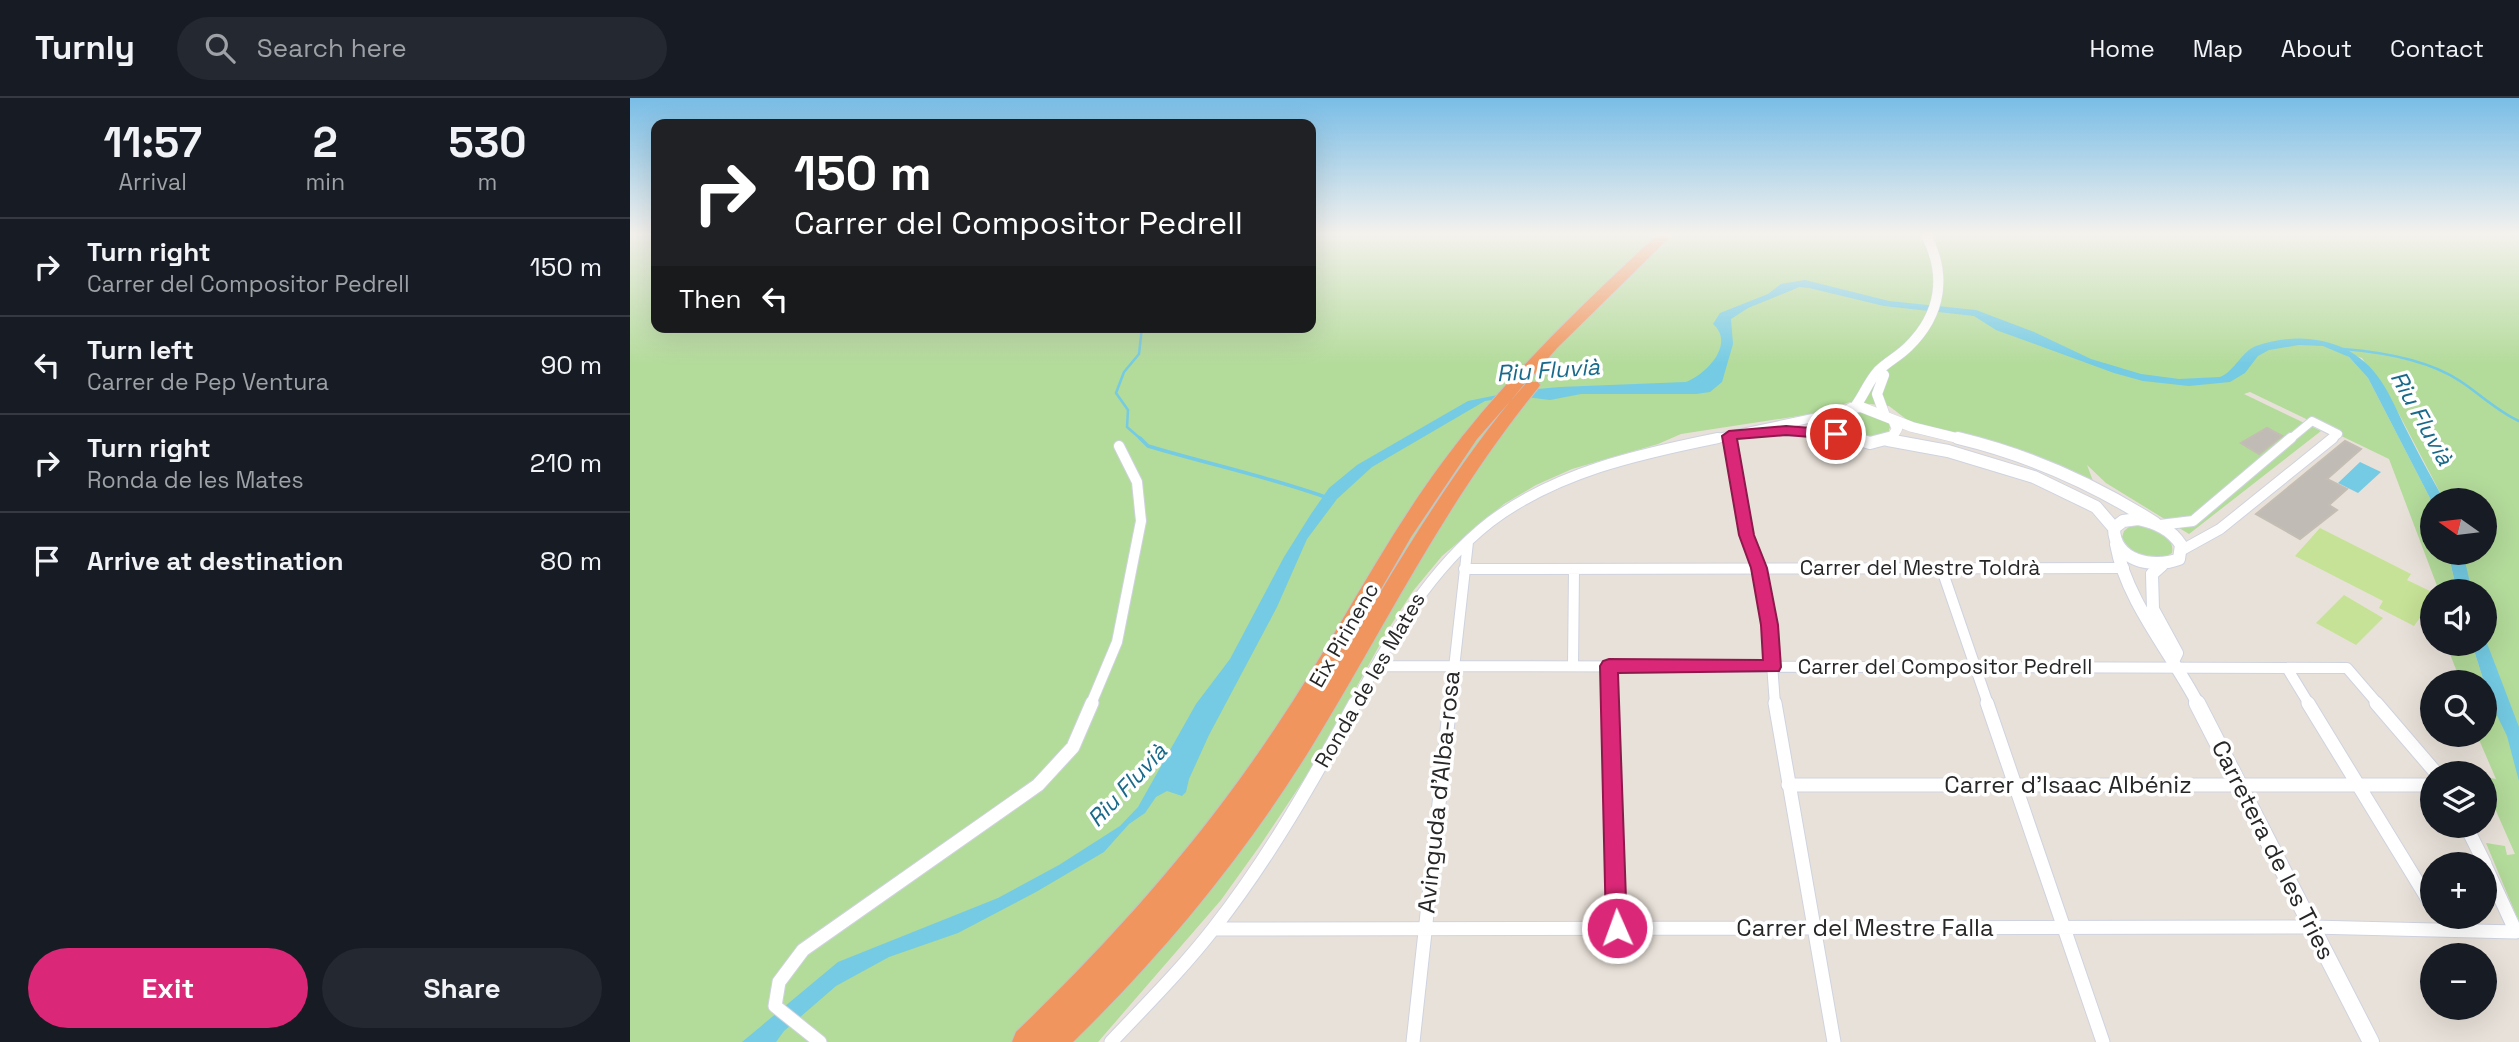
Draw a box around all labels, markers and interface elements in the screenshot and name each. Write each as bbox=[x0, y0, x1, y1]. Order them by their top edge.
search box bbox=[177, 17, 667, 80]
text: Turnly bbox=[35, 27, 135, 69]
icon: search bbox=[201, 29, 239, 67]
text: Search here bbox=[257, 31, 407, 65]
text: Home bbox=[2089, 33, 2155, 64]
text: Map bbox=[2193, 33, 2243, 64]
text: About bbox=[2281, 33, 2352, 64]
text: Contact bbox=[2390, 33, 2484, 64]
text: 11:57 bbox=[104, 116, 202, 169]
text: 2 bbox=[313, 116, 338, 169]
text: 530 bbox=[449, 116, 526, 169]
text: 150 m bbox=[794, 142, 932, 204]
icon: right bbox=[679, 147, 770, 238]
text: Arrival bbox=[119, 167, 187, 197]
text: min bbox=[305, 167, 345, 197]
text: m bbox=[478, 167, 497, 197]
text: Carrer del Compositor Pedrell bbox=[794, 203, 1243, 243]
text: Turn right bbox=[87, 235, 211, 269]
icon: right bbox=[28, 248, 66, 286]
text: 150 m bbox=[530, 250, 602, 284]
text: Carrer del Compositor Pedrell bbox=[87, 269, 410, 299]
icon: left bbox=[756, 280, 794, 318]
text: Then bbox=[679, 282, 742, 316]
text: Turn left bbox=[87, 333, 194, 367]
icon: left bbox=[28, 346, 66, 384]
text: 90 m bbox=[540, 348, 602, 382]
water label: Riu Fluvià bbox=[1495, 351, 1601, 389]
water label: Riu Fluvià bbox=[2384, 365, 2461, 471]
text: Carrer de Pep Ventura bbox=[87, 367, 329, 397]
pin bbox=[1806, 404, 1866, 464]
icon: arrive bbox=[1817, 415, 1855, 453]
text: Turn right bbox=[87, 431, 211, 465]
icon: right bbox=[28, 444, 66, 482]
text: 210 m bbox=[530, 446, 602, 480]
text: Ronda de les Mates bbox=[87, 465, 304, 495]
north arrow bbox=[2420, 488, 2497, 565]
map controls bbox=[2420, 488, 2497, 1020]
icon: arrive bbox=[28, 542, 66, 580]
text: Arrive at destination bbox=[87, 544, 344, 578]
text: 80 m bbox=[540, 544, 602, 578]
street label: Carrer del Mestre Toldrà bbox=[1800, 554, 2040, 581]
street label: Eix Pirinenc bbox=[1303, 578, 1384, 692]
button: sound bbox=[2420, 579, 2497, 656]
street label: Ronda de les Mates bbox=[1308, 587, 1431, 772]
street label: Carrer del Compositor Pedrell bbox=[1798, 653, 2092, 680]
street label: Avinguda d'Alba-rosa bbox=[1410, 669, 1467, 915]
button: search bbox=[2420, 670, 2497, 747]
street label: Carretera de les Tries bbox=[2205, 735, 2342, 965]
water label: Riu Fluvià bbox=[1081, 736, 1174, 833]
button: layers bbox=[2420, 761, 2497, 838]
street label: Carrer d'Isaac Albéniz bbox=[1944, 769, 2192, 800]
button: + bbox=[2420, 852, 2497, 929]
position arrow bbox=[1580, 891, 1654, 965]
street label: Carrer del Mestre Falla bbox=[1736, 912, 1994, 943]
button: − bbox=[2420, 943, 2497, 1020]
button: Exit bbox=[28, 948, 308, 1028]
button: Share bbox=[322, 948, 602, 1028]

